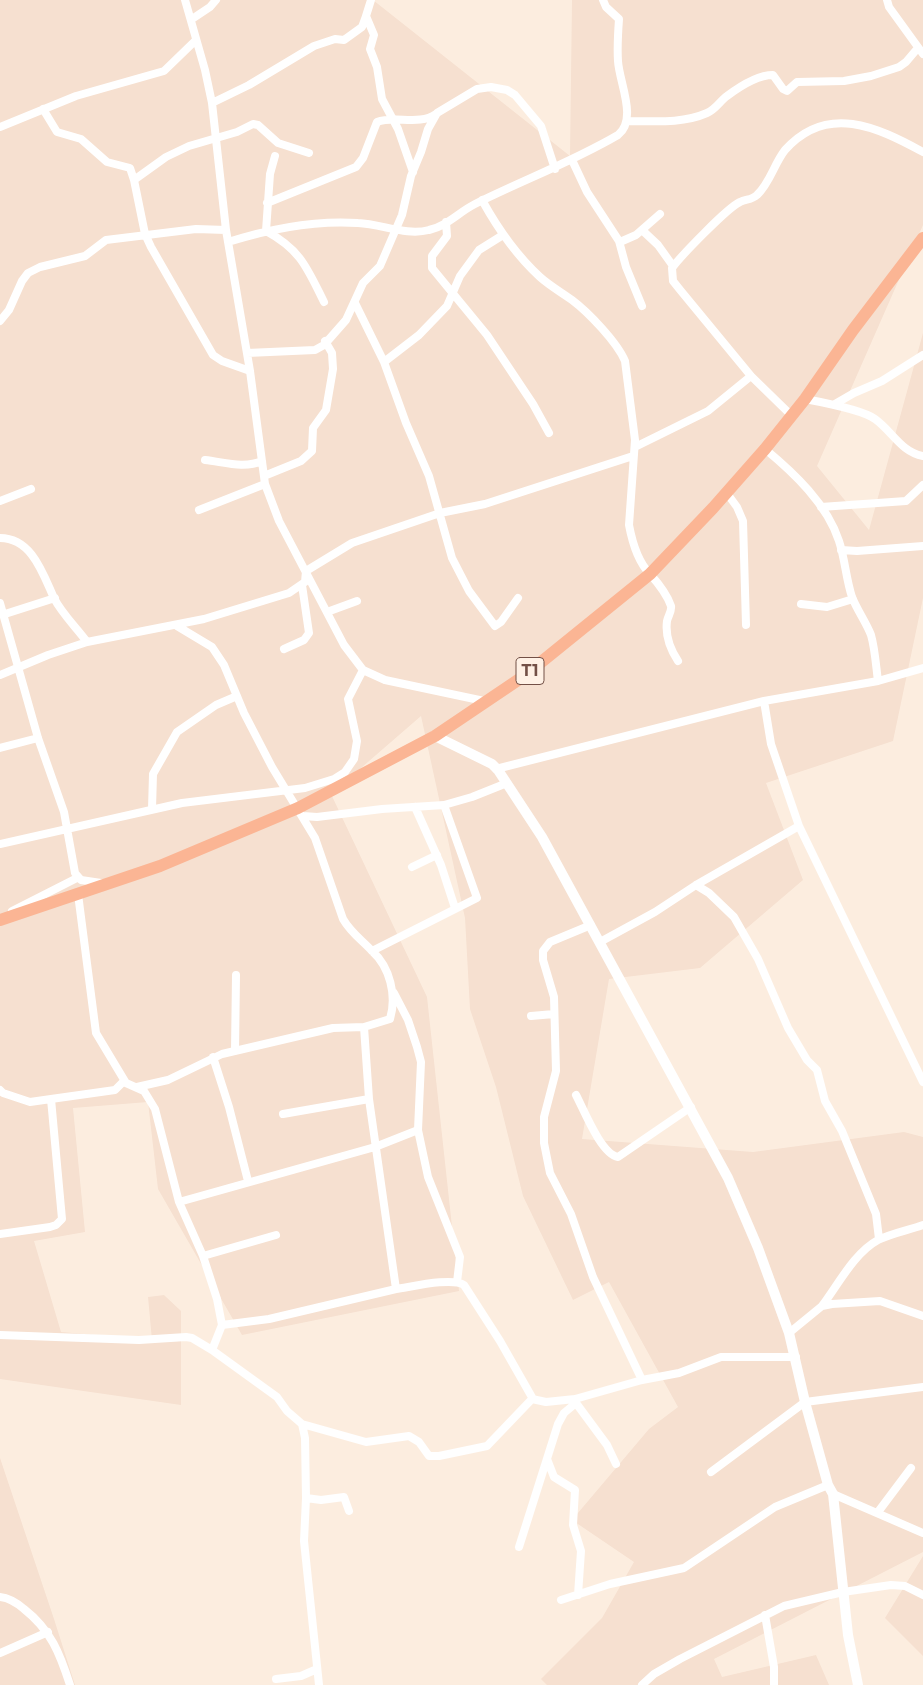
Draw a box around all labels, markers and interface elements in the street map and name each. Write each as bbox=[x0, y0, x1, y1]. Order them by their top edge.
road number: T1 bbox=[516, 658, 544, 684]

